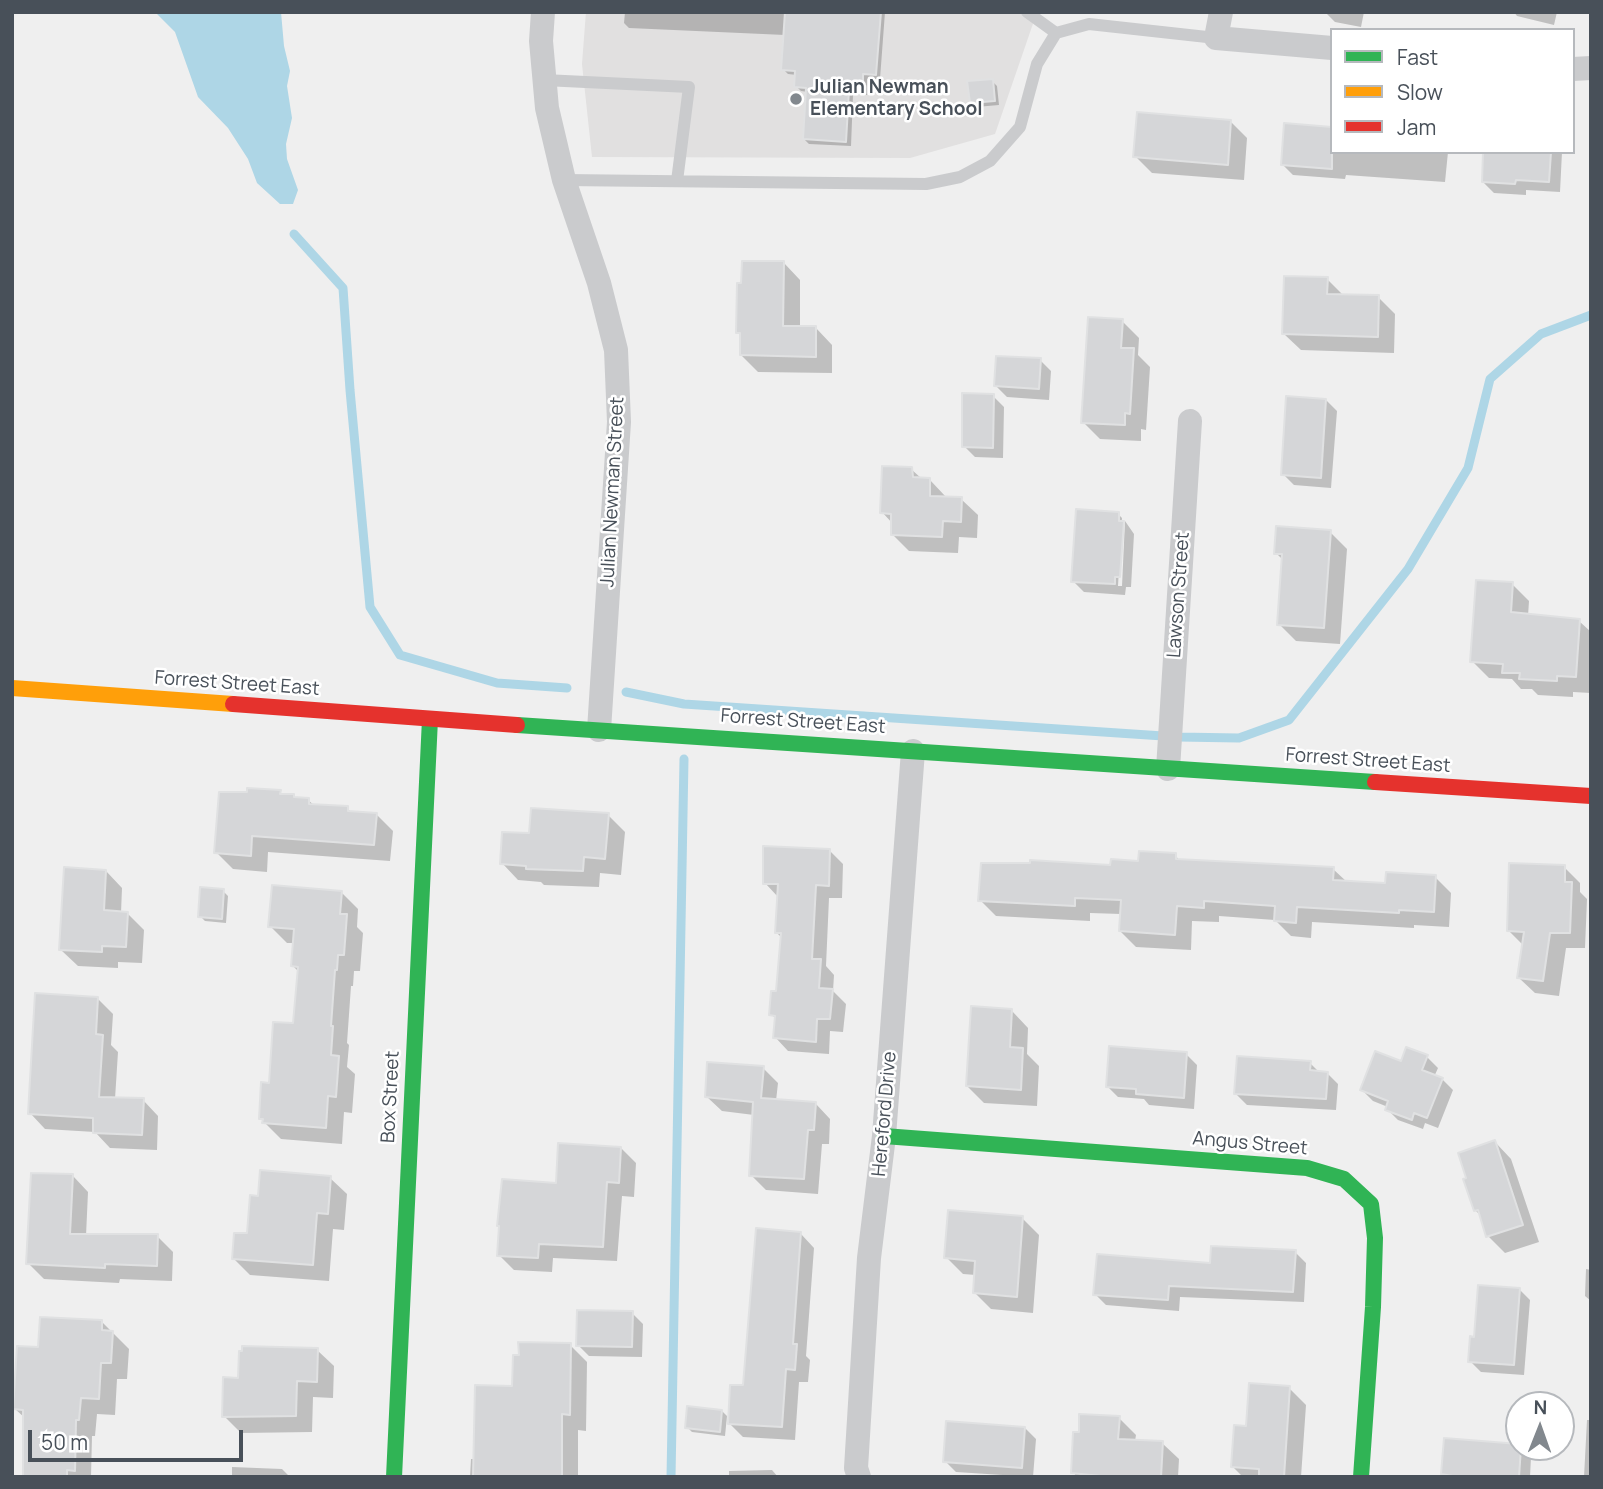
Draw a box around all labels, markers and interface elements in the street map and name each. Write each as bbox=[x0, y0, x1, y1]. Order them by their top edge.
legend bbox=[1330, 28, 1575, 154]
text: Fast bbox=[1397, 43, 1438, 71]
place label: Julian Newman Elementary School bbox=[810, 77, 983, 121]
text: Slow bbox=[1397, 78, 1443, 106]
marker: Julian Newman Elementary School bbox=[788, 91, 804, 107]
text: Jam bbox=[1397, 113, 1436, 141]
street label: Julian Newman Street bbox=[597, 396, 629, 588]
street label: Lawson Street bbox=[1163, 531, 1195, 659]
street label: Forrest Street East bbox=[154, 667, 320, 701]
street label: Forrest Street East bbox=[720, 705, 886, 739]
street label: Forrest Street East bbox=[1285, 744, 1451, 778]
street label: Box Street bbox=[377, 1050, 405, 1144]
street label: Hereford Drive bbox=[868, 1050, 902, 1178]
street label: Angus Street bbox=[1192, 1128, 1308, 1160]
north arrow bbox=[1505, 1391, 1575, 1461]
text: N bbox=[1533, 1394, 1547, 1420]
scale bar bbox=[32, 1416, 247, 1460]
text: 50 m bbox=[41, 1428, 88, 1456]

